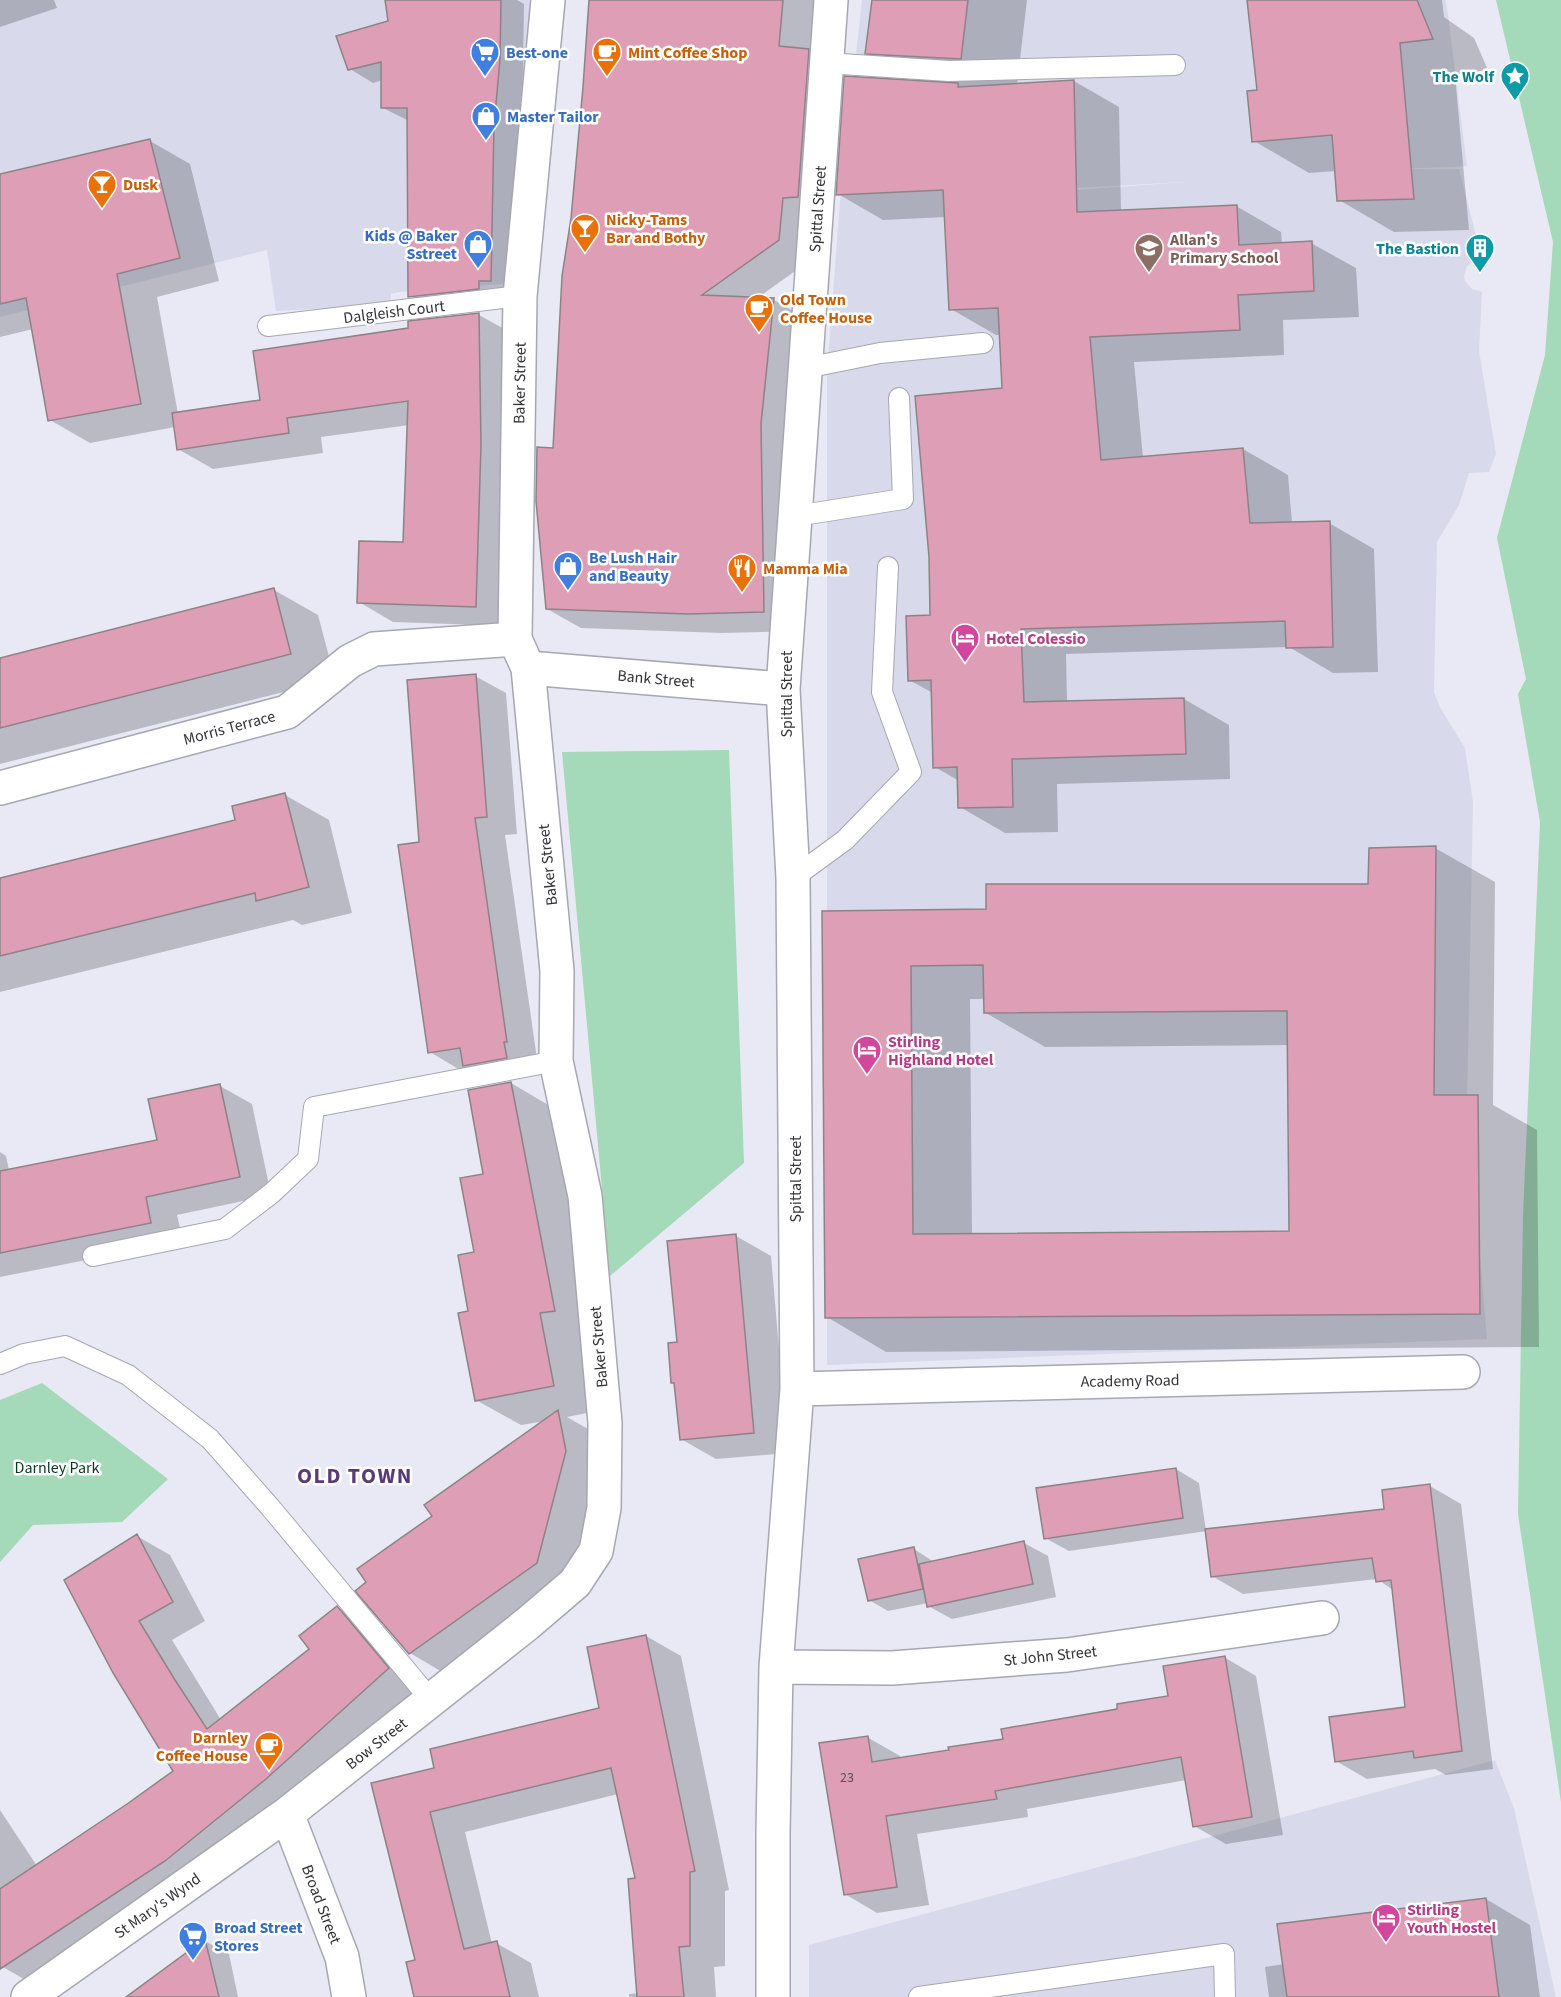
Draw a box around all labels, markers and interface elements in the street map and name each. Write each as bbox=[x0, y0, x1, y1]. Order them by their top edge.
supermarket icon: Best-one bbox=[469, 36, 501, 78]
cafe icon: Mint Coffee Shop bbox=[591, 36, 623, 78]
place label: Best-one bbox=[506, 42, 568, 64]
place label: Mint Coffee Shop bbox=[628, 42, 747, 64]
place icon: The Wolf bbox=[1499, 60, 1531, 102]
place label: The Wolf bbox=[1433, 66, 1495, 88]
shop icon: Master Tailor bbox=[470, 100, 502, 142]
place label: Master Tailor bbox=[507, 106, 599, 128]
street label: Spittal Street bbox=[804, 164, 832, 253]
bar icon: Dusk bbox=[86, 168, 118, 210]
place label: Dusk bbox=[123, 174, 158, 196]
place label: Nicky-Tams Bar and Bothy bbox=[606, 209, 706, 249]
bar icon: Nicky-Tams Bar and Bothy bbox=[569, 212, 601, 254]
place label: Kids @ Baker Sstreet bbox=[365, 225, 458, 265]
shop icon: Kids @ Baker Sstreet bbox=[462, 228, 494, 270]
place label: Allan's Primary School bbox=[1169, 229, 1279, 269]
school or university icon: Allan's Primary School bbox=[1133, 232, 1165, 274]
building icon: The Bastion bbox=[1464, 232, 1496, 274]
place label: The Bastion bbox=[1376, 238, 1459, 260]
place label: Old Town Coffee House bbox=[780, 289, 872, 329]
cafe icon: Old Town Coffee House bbox=[743, 292, 775, 334]
street label: Dalgleish Court bbox=[342, 295, 447, 329]
street label: Baker Street bbox=[508, 341, 532, 424]
place label: Be Lush Hair and Beauty bbox=[589, 547, 677, 587]
shop icon: Be Lush Hair and Beauty bbox=[552, 550, 584, 592]
restaurant icon: Mamma Mia bbox=[726, 552, 758, 594]
place label: Mamma Mia bbox=[763, 558, 848, 580]
hotel icon: Hotel Colessio bbox=[949, 622, 981, 664]
place label: Hotel Colessio bbox=[986, 628, 1086, 650]
street label: Spittal Street bbox=[776, 650, 798, 737]
street label: Bank Street bbox=[616, 665, 696, 693]
street label: Morris Terrace bbox=[181, 705, 278, 751]
street label: Baker Street bbox=[533, 822, 563, 907]
place label: Stirling Highland Hotel bbox=[888, 1031, 994, 1071]
hotel icon: Stirling Highland Hotel bbox=[851, 1034, 883, 1076]
street label: Spittal Street bbox=[785, 1135, 807, 1222]
street label: Baker Street bbox=[584, 1305, 614, 1389]
street label: Academy Road bbox=[1080, 1369, 1180, 1393]
park label: Darnley Park bbox=[15, 1457, 100, 1479]
district label: OLD TOWN bbox=[297, 1460, 413, 1492]
street label: St John Street bbox=[1002, 1640, 1099, 1672]
street label: Bow Street bbox=[341, 1712, 413, 1775]
place label: Darnley Coffee House bbox=[156, 1727, 249, 1767]
cafe icon: Darnley Coffee House bbox=[253, 1730, 285, 1772]
house number: 23 bbox=[840, 1768, 854, 1788]
street label: Broad Street bbox=[296, 1861, 347, 1948]
street label: St Mary's Wynd bbox=[110, 1868, 205, 1944]
place label: Stirling Youth Hostel bbox=[1406, 1899, 1496, 1939]
hotel icon: Stirling Youth Hostel bbox=[1370, 1902, 1402, 1944]
place label: Broad Street Stores bbox=[214, 1917, 303, 1957]
supermarket icon: Broad Street Stores bbox=[177, 1920, 209, 1962]

